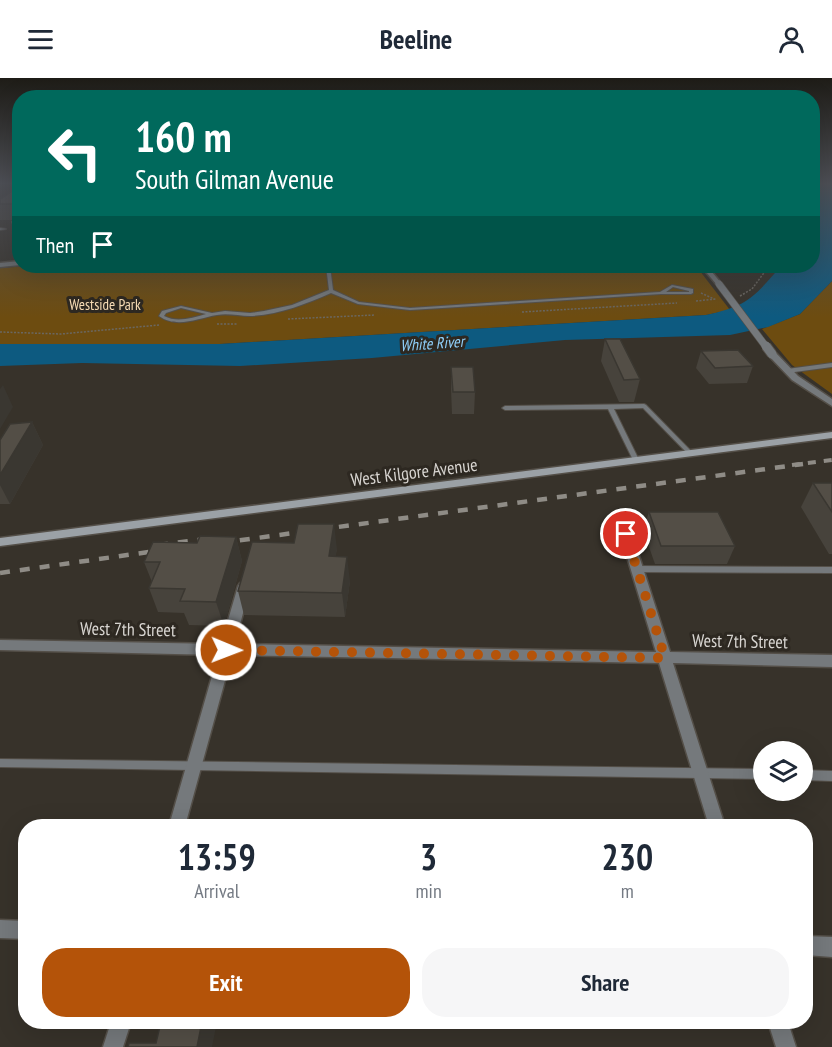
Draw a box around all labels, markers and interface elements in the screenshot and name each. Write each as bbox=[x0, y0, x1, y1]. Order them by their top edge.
text: Beeline bbox=[380, 22, 452, 56]
icon: menu bbox=[24, 23, 57, 56]
icon: person bbox=[775, 23, 808, 56]
text: 160 m bbox=[135, 109, 232, 164]
icon: left bbox=[36, 114, 114, 192]
text: South Gilman Avenue bbox=[135, 162, 334, 196]
icon: arrive bbox=[86, 228, 119, 261]
text: Then bbox=[36, 231, 74, 259]
park label: Westside Park bbox=[69, 295, 141, 314]
water label: White River bbox=[399, 331, 467, 355]
street label: West Kilgore Avenue bbox=[349, 453, 479, 491]
pin bbox=[600, 508, 651, 559]
icon: arrive bbox=[609, 517, 642, 550]
street label: West 7th Street bbox=[80, 617, 176, 641]
position arrow bbox=[194, 618, 258, 682]
street label: West 7th Street bbox=[692, 629, 788, 653]
map controls bbox=[753, 741, 813, 801]
button: layers bbox=[753, 741, 813, 801]
text: 13:59 bbox=[178, 833, 256, 880]
text: 3 bbox=[420, 833, 437, 880]
text: 230 bbox=[602, 833, 653, 880]
text: Arrival bbox=[194, 878, 239, 904]
text: min bbox=[416, 878, 442, 904]
text: m bbox=[621, 878, 634, 904]
button: Exit bbox=[42, 948, 410, 1017]
button: Share bbox=[422, 948, 789, 1017]

